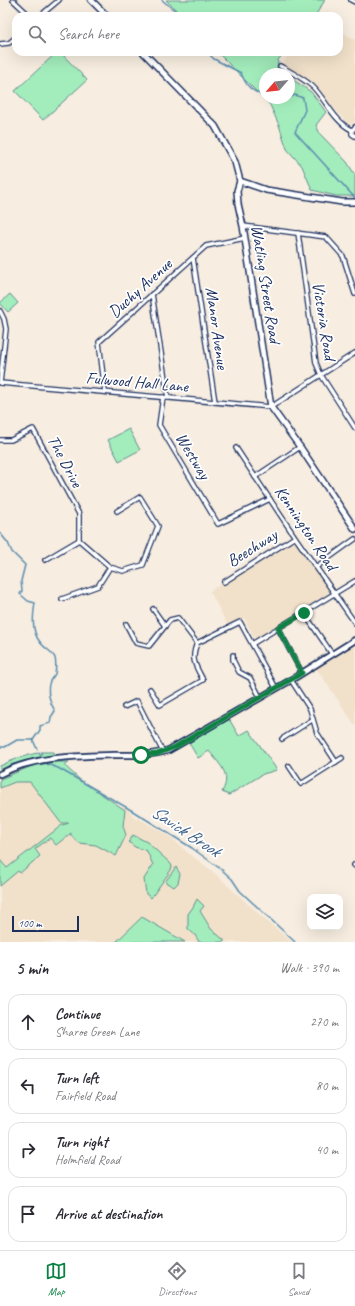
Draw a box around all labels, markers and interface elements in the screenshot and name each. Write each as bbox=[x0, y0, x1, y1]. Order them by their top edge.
search box bbox=[12, 12, 343, 56]
icon: search bbox=[26, 23, 48, 45]
text: Search here bbox=[58, 25, 119, 44]
north arrow bbox=[259, 68, 295, 104]
street label: Watling Street Road bbox=[246, 224, 286, 348]
street label: Duchy Avenue bbox=[104, 253, 177, 322]
street label: Victoria Road bbox=[307, 281, 341, 364]
street label: Manor Avenue bbox=[201, 286, 233, 372]
street label: Fulwood Hall Lane bbox=[85, 367, 190, 397]
street label: Westway bbox=[171, 429, 216, 484]
street label: The Drive bbox=[43, 431, 88, 492]
street label: Kennington Road bbox=[270, 482, 343, 576]
street label: Beechway bbox=[223, 524, 282, 572]
route end bbox=[295, 604, 313, 622]
route start bbox=[132, 746, 150, 764]
water label: Savick Brook bbox=[147, 801, 227, 863]
map controls bbox=[307, 894, 343, 930]
button: layers bbox=[307, 894, 343, 930]
scale bar bbox=[12, 914, 79, 933]
text: 100 m bbox=[18, 916, 42, 930]
text: 5 min bbox=[16, 958, 48, 979]
text: Walk · 390 m bbox=[280, 960, 339, 976]
text: Continue bbox=[55, 1005, 100, 1024]
icon: ahead bbox=[17, 1011, 39, 1033]
text: 270 m bbox=[310, 1014, 338, 1030]
text: Sharoe Green Lane bbox=[55, 1024, 139, 1040]
text: Turn left bbox=[55, 1069, 98, 1088]
icon: left bbox=[17, 1075, 39, 1097]
text: 80 m bbox=[316, 1078, 338, 1094]
text: Fairfield Road bbox=[55, 1088, 116, 1104]
text: Turn right bbox=[55, 1133, 108, 1152]
icon: right bbox=[17, 1139, 39, 1161]
text: 40 m bbox=[316, 1142, 338, 1158]
text: Holmfield Road bbox=[55, 1152, 120, 1168]
icon: arrive bbox=[17, 1203, 39, 1225]
text: Arrive at destination bbox=[55, 1205, 162, 1224]
tab: Map bbox=[45, 1260, 67, 1298]
tab: Directions bbox=[158, 1260, 197, 1298]
tab: Saved bbox=[288, 1260, 310, 1298]

